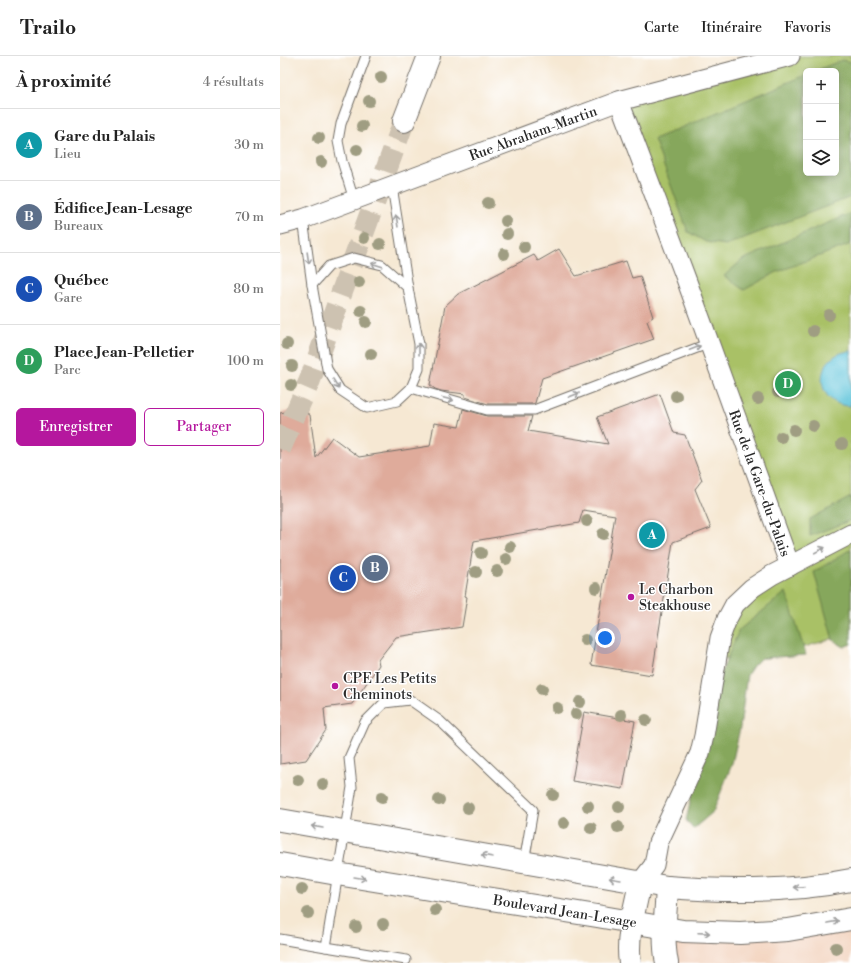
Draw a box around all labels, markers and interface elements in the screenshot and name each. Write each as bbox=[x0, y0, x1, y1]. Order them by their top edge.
text: Trailo bbox=[20, 16, 76, 40]
text: Carte bbox=[644, 19, 679, 37]
text: Itinéraire bbox=[701, 19, 762, 37]
text: Favoris bbox=[784, 19, 831, 37]
map controls bbox=[803, 68, 839, 176]
button: + bbox=[803, 68, 839, 104]
text: À proximité bbox=[16, 71, 111, 93]
text: 4 résultats bbox=[203, 74, 264, 90]
street label: Rue Abraham-Martin bbox=[467, 102, 600, 165]
button: − bbox=[803, 104, 839, 140]
text: Gare du Palais bbox=[54, 127, 155, 146]
text: A bbox=[24, 137, 34, 153]
text: 30 m bbox=[234, 137, 264, 153]
button: layers bbox=[803, 140, 839, 176]
text: Lieu bbox=[54, 146, 81, 162]
text: Édifice Jean-Lesage bbox=[54, 199, 193, 218]
text: B bbox=[24, 209, 34, 225]
text: 70 m bbox=[235, 209, 264, 225]
one-way arrow bbox=[393, 215, 401, 228]
text: Bureaux bbox=[54, 218, 103, 234]
one-way arrow bbox=[304, 251, 312, 264]
one-way arrow bbox=[371, 260, 383, 268]
text: Québec bbox=[54, 271, 109, 290]
text: C bbox=[24, 281, 34, 297]
text: 80 m bbox=[233, 281, 264, 297]
text: Gare bbox=[54, 290, 82, 306]
text: Place Jean-Pelletier bbox=[54, 343, 194, 362]
one-way arrow bbox=[415, 343, 423, 356]
one-way arrow bbox=[689, 344, 701, 352]
text: D bbox=[24, 353, 34, 369]
text: 100 m bbox=[228, 353, 264, 369]
text: Parc bbox=[54, 362, 81, 378]
pin: D bbox=[775, 369, 801, 399]
one-way arrow bbox=[332, 378, 341, 389]
one-way arrow bbox=[567, 390, 579, 398]
one-way arrow bbox=[441, 396, 454, 403]
street label: Rue de la Gare-du-Palais bbox=[724, 407, 794, 559]
button: Enregistrer bbox=[16, 408, 136, 446]
button: Partager bbox=[144, 408, 264, 446]
pin: A bbox=[639, 520, 665, 550]
one-way arrow bbox=[814, 546, 826, 553]
pin: B bbox=[362, 553, 388, 583]
pin: C bbox=[330, 563, 356, 593]
place label: Le Charbon Steakhouse bbox=[639, 581, 714, 615]
marker: Le Charbon Steakhouse bbox=[626, 592, 636, 602]
your location bbox=[595, 628, 615, 648]
place label: CPE Les Petits Cheminots bbox=[343, 670, 436, 704]
marker: CPE Les Petits Cheminots bbox=[330, 681, 340, 691]
one-way arrow bbox=[311, 823, 324, 831]
one-way arrow bbox=[481, 852, 494, 860]
one-way arrow bbox=[353, 874, 366, 882]
one-way arrow bbox=[609, 875, 622, 883]
one-way arrow bbox=[793, 884, 806, 891]
street label: Boulevard Jean-Lesage bbox=[491, 892, 638, 932]
one-way arrow bbox=[826, 918, 839, 926]
one-way arrow bbox=[697, 929, 710, 936]

